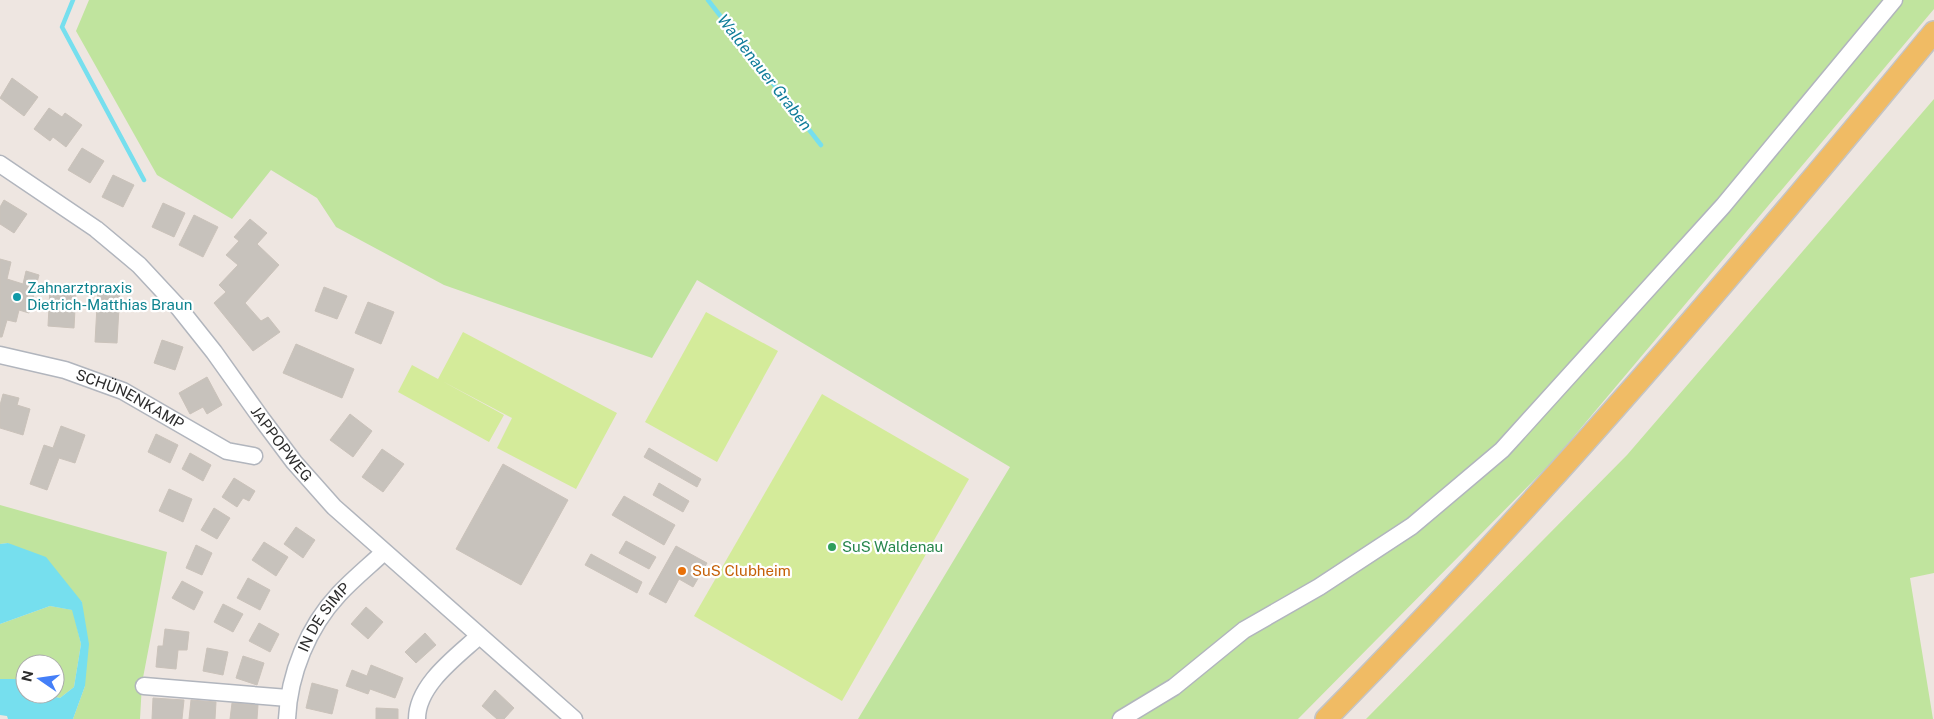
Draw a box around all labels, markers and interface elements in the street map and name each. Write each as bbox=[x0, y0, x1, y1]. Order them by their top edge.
water label: Waldenauer Graben bbox=[713, 10, 816, 134]
place label: Zahnarztpraxis Dietrich-Matthias Braun bbox=[27, 279, 192, 313]
marker: Zahnarztpraxis Dietrich-Matthias Braun bbox=[11, 291, 23, 303]
street label: SCHÜNENKAMP bbox=[74, 366, 187, 432]
street label: JAPPOPWEG bbox=[247, 403, 316, 485]
place label: SuS Waldenau bbox=[842, 538, 943, 555]
marker: SuS Waldenau bbox=[826, 541, 838, 553]
place label: SuS Clubheim bbox=[692, 562, 791, 579]
marker: SuS Clubheim bbox=[676, 565, 688, 577]
street label: IN DE SIMP bbox=[294, 579, 353, 654]
north arrow bbox=[15, 654, 65, 704]
text: N bbox=[18, 669, 36, 683]

